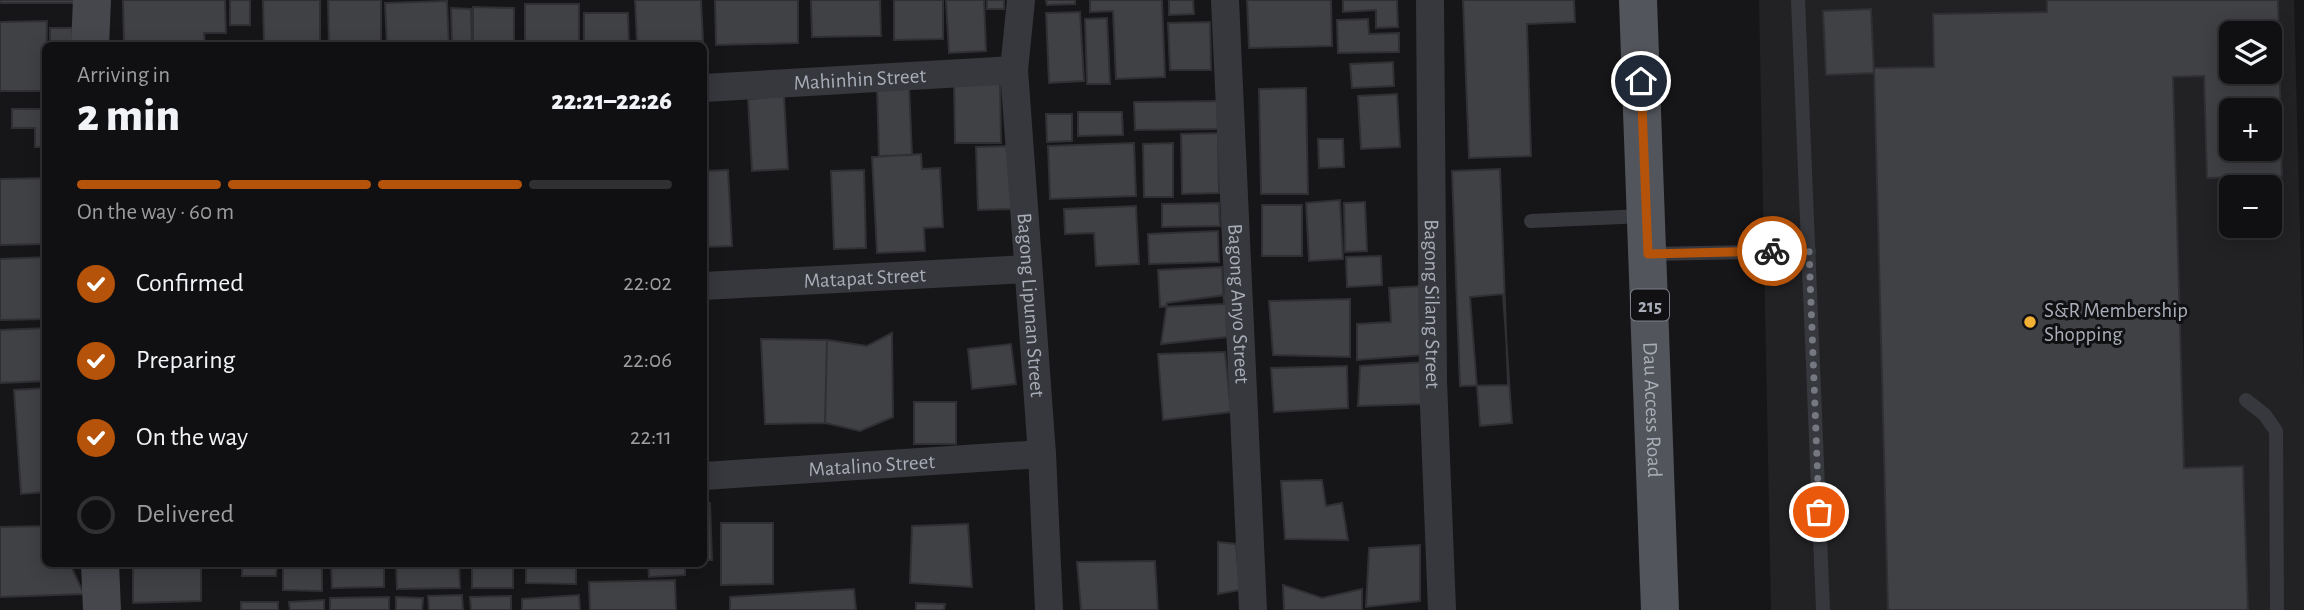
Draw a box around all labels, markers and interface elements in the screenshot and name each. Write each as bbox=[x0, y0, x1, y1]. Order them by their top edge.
map controls bbox=[2219, 21, 2282, 238]
button: layers bbox=[2219, 21, 2282, 84]
pin bbox=[1611, 51, 1671, 111]
icon: home bbox=[1622, 62, 1660, 100]
text: Arriving in bbox=[77, 64, 170, 87]
street label: Mahinhin Street bbox=[793, 65, 927, 94]
text: 22:21–22:26 bbox=[551, 88, 672, 114]
text: 2 min bbox=[77, 93, 180, 139]
button: + bbox=[2219, 98, 2282, 161]
button: − bbox=[2219, 175, 2282, 238]
text: On the way · 60 m bbox=[77, 201, 234, 224]
street label: Bagong Lipunan Street bbox=[1013, 212, 1048, 398]
courier bbox=[1737, 216, 1807, 286]
street label: Bagong Silang Street bbox=[1421, 219, 1443, 390]
street label: Bagong Anyo Street bbox=[1224, 223, 1253, 384]
icon: bike bbox=[1753, 232, 1791, 270]
street label: Matapat Street bbox=[803, 264, 927, 292]
icon: check bbox=[77, 265, 115, 303]
text: Confirmed bbox=[136, 270, 244, 296]
text: 22:02 bbox=[623, 272, 672, 295]
road number: 215 bbox=[1631, 290, 1669, 320]
place label: S&R Membership Shopping bbox=[2044, 300, 2188, 345]
marker: S&R Membership Shopping bbox=[2022, 314, 2038, 330]
street label: Dau Access Road bbox=[1639, 341, 1665, 478]
icon: check bbox=[77, 342, 115, 380]
text: Preparing bbox=[136, 347, 235, 373]
text: 22:06 bbox=[623, 349, 672, 372]
icon: check bbox=[77, 419, 115, 457]
text: On the way bbox=[136, 424, 248, 450]
text: 22:11 bbox=[630, 426, 672, 449]
street label: Matalino Street bbox=[808, 451, 936, 480]
pin bbox=[1789, 482, 1849, 542]
icon: bag bbox=[1800, 493, 1838, 531]
text: Delivered bbox=[136, 501, 234, 527]

